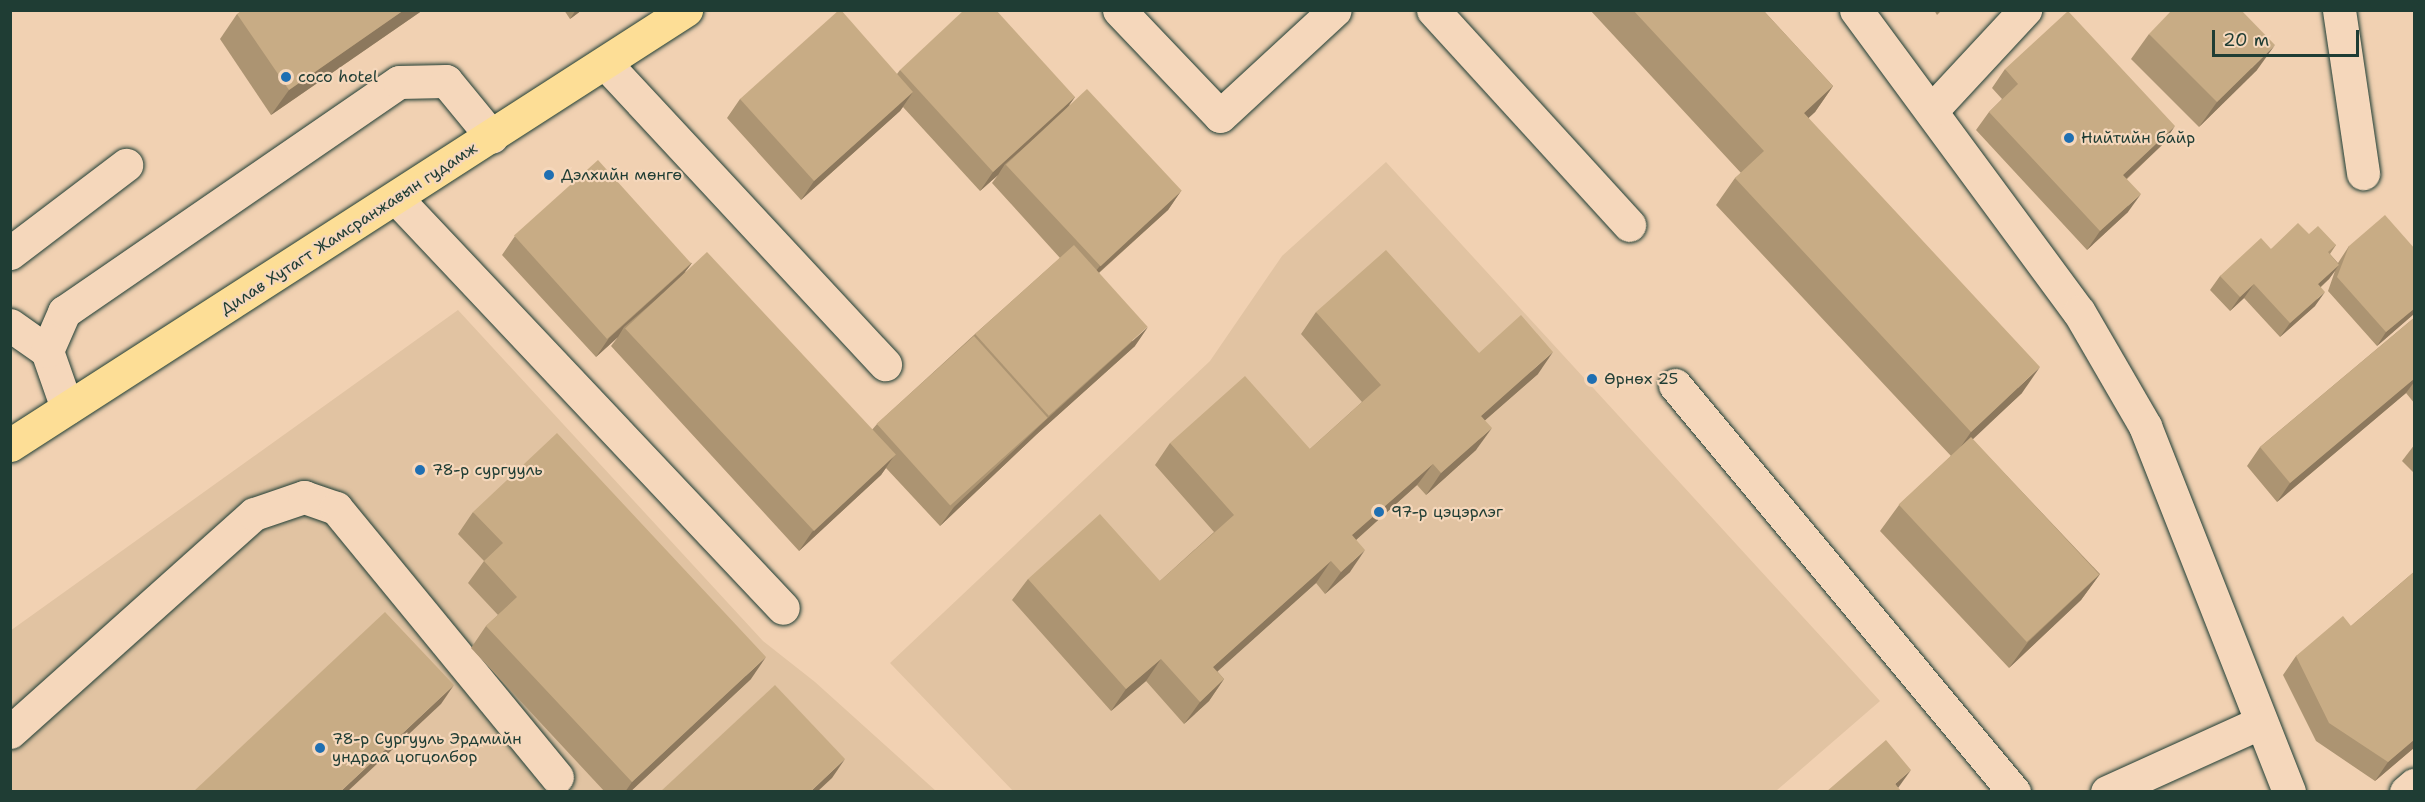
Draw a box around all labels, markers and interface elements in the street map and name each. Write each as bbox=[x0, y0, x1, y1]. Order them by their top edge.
scale bar bbox=[2215, 18, 2362, 56]
text: 20 m bbox=[2223, 28, 2269, 52]
place label: coco hotel bbox=[298, 67, 378, 87]
marker: coco hotel bbox=[279, 70, 293, 84]
place label: Нийтийн байр bbox=[2081, 128, 2195, 148]
marker: Нийтийн байр bbox=[2062, 131, 2076, 145]
street label: Дилав Хутагт Жамсранжавын гудамж bbox=[217, 139, 481, 319]
place label: Дэлхийн мөнгө bbox=[561, 165, 682, 185]
marker: Дэлхийн мөнгө bbox=[542, 168, 556, 182]
place label: Өрнөх 25 bbox=[1604, 369, 1678, 389]
marker: Өрнөх 25 bbox=[1585, 372, 1599, 386]
place label: 78-р сургууль bbox=[432, 460, 543, 480]
marker: 78-р сургууль bbox=[413, 463, 427, 477]
place label: 97-р цэцэрлэг bbox=[1391, 502, 1503, 522]
marker: 97-р цэцэрлэг bbox=[1372, 505, 1386, 519]
place label: 78-р Сургууль Эрдмийн ундраа цогцолбор bbox=[332, 729, 522, 767]
marker: 78-р Сургууль Эрдмийн ундраа цогцолбор bbox=[313, 741, 327, 755]

